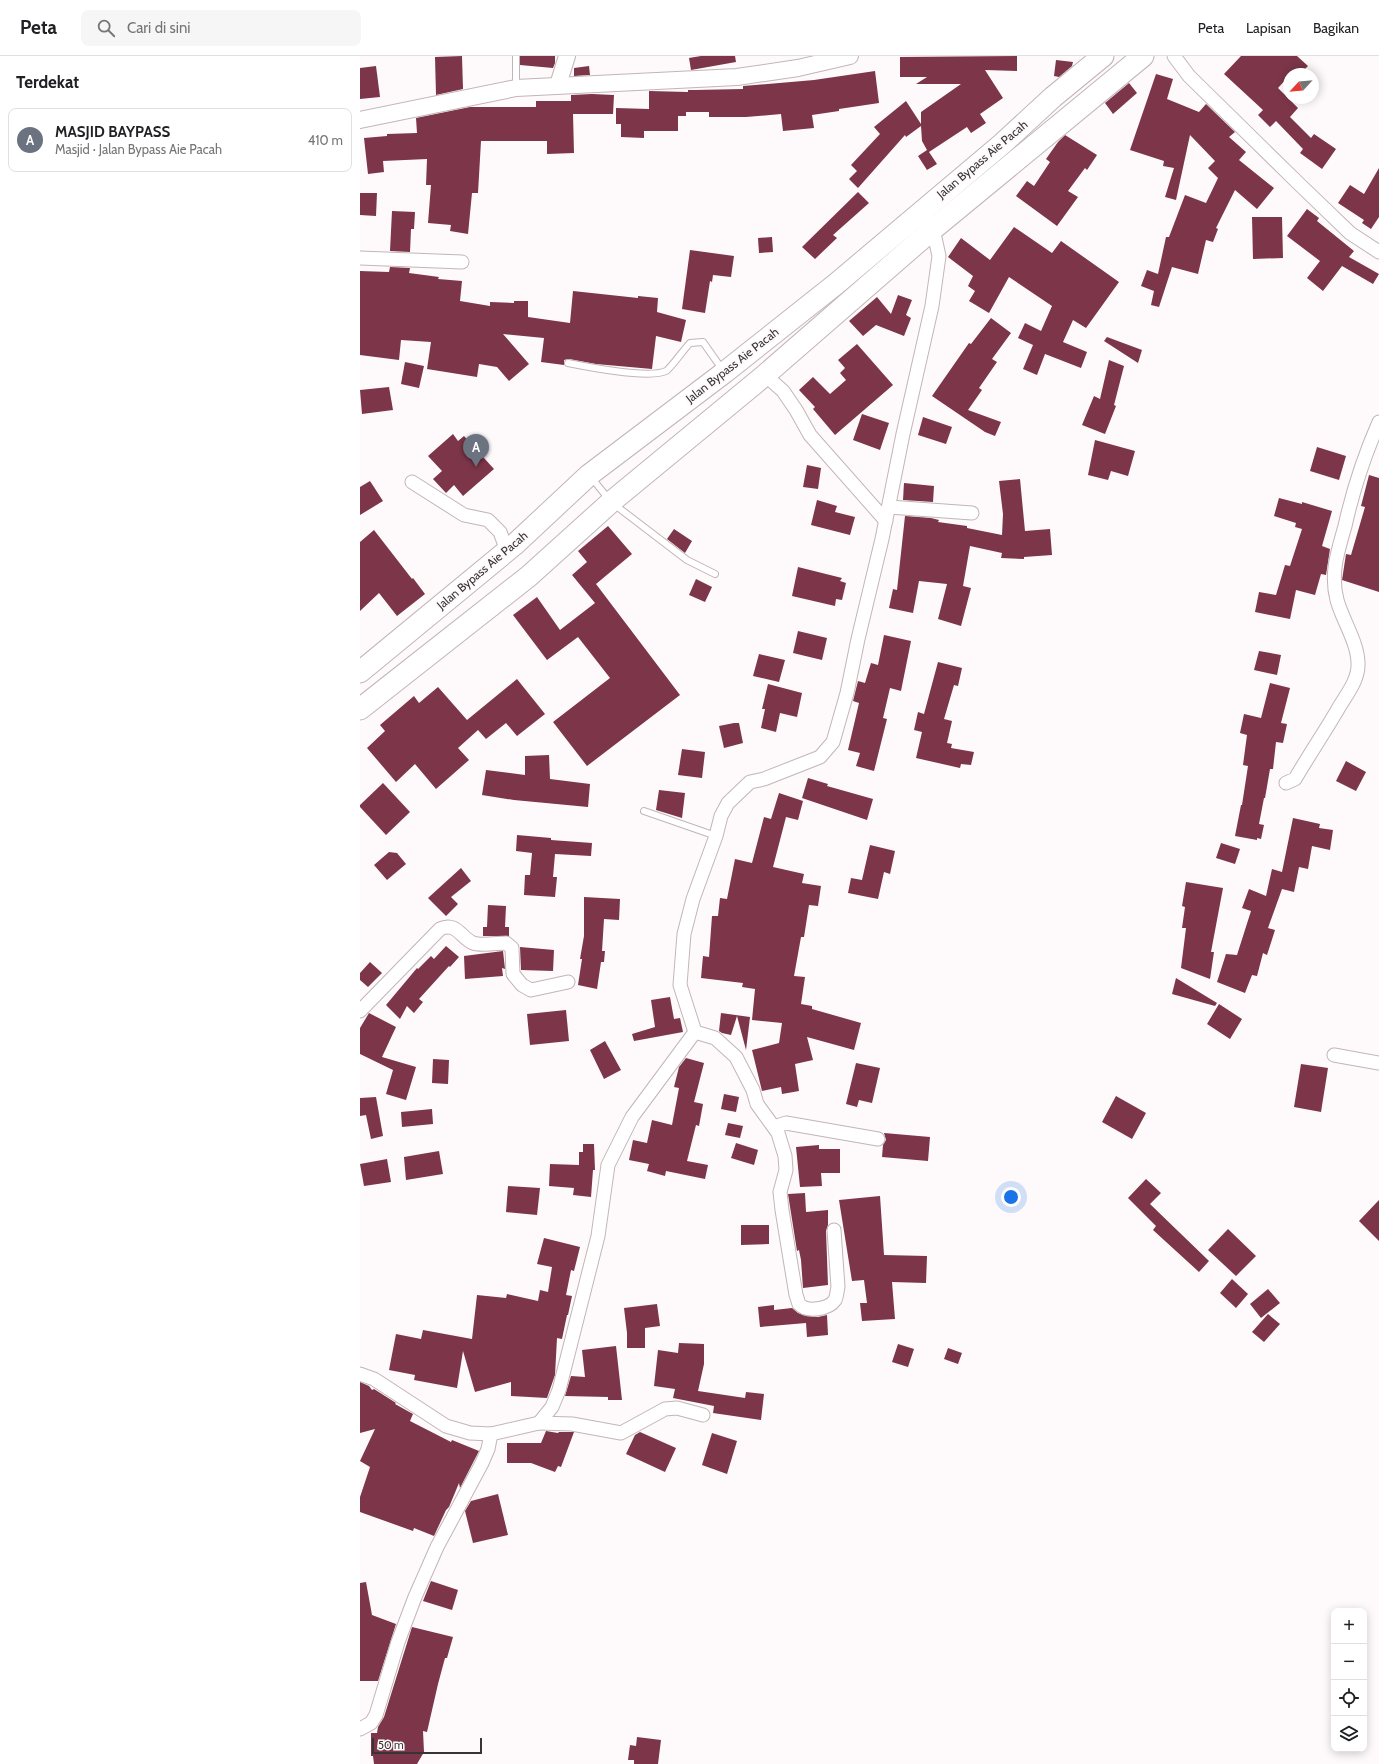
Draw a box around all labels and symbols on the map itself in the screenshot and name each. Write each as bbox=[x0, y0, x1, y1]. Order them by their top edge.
north arrow bbox=[1283, 68, 1319, 104]
street label: Jalan Bypass Aie Pacah bbox=[933, 117, 1030, 202]
street label: Jalan Bypass Aie Pacah bbox=[682, 324, 781, 407]
pin: A bbox=[463, 434, 489, 467]
street label: Jalan Bypass Aie Pacah bbox=[433, 528, 530, 613]
your location bbox=[1001, 1187, 1021, 1207]
scale bar bbox=[372, 1736, 482, 1755]

